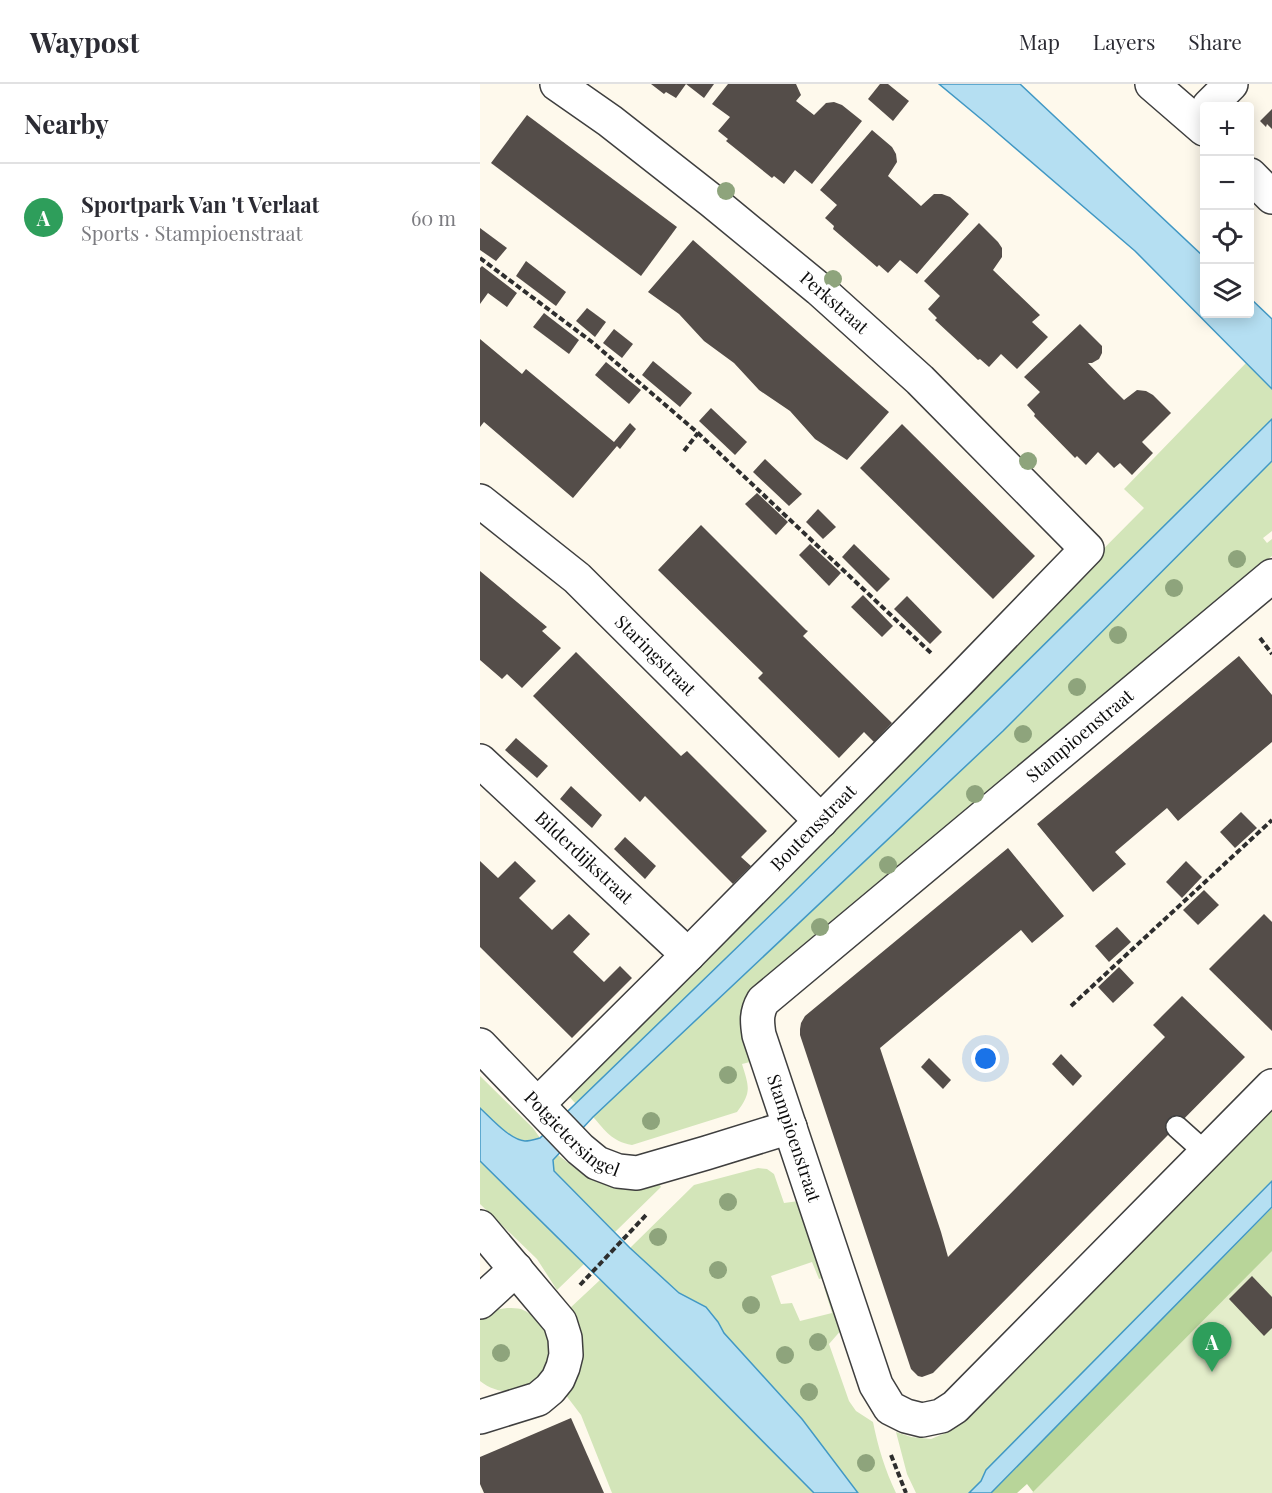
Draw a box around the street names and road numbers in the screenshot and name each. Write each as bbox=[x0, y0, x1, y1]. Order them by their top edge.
street label: Perkstraat bbox=[795, 266, 875, 339]
street label: Staringstraat bbox=[610, 609, 702, 701]
street label: Stampioenstraat bbox=[1021, 683, 1139, 787]
street label: Boutensstraat bbox=[765, 778, 861, 876]
street label: Bilderdijkstraat bbox=[530, 805, 639, 909]
street label: Stampioenstraat bbox=[762, 1071, 827, 1206]
street label: Potgietersingel bbox=[520, 1085, 623, 1182]

